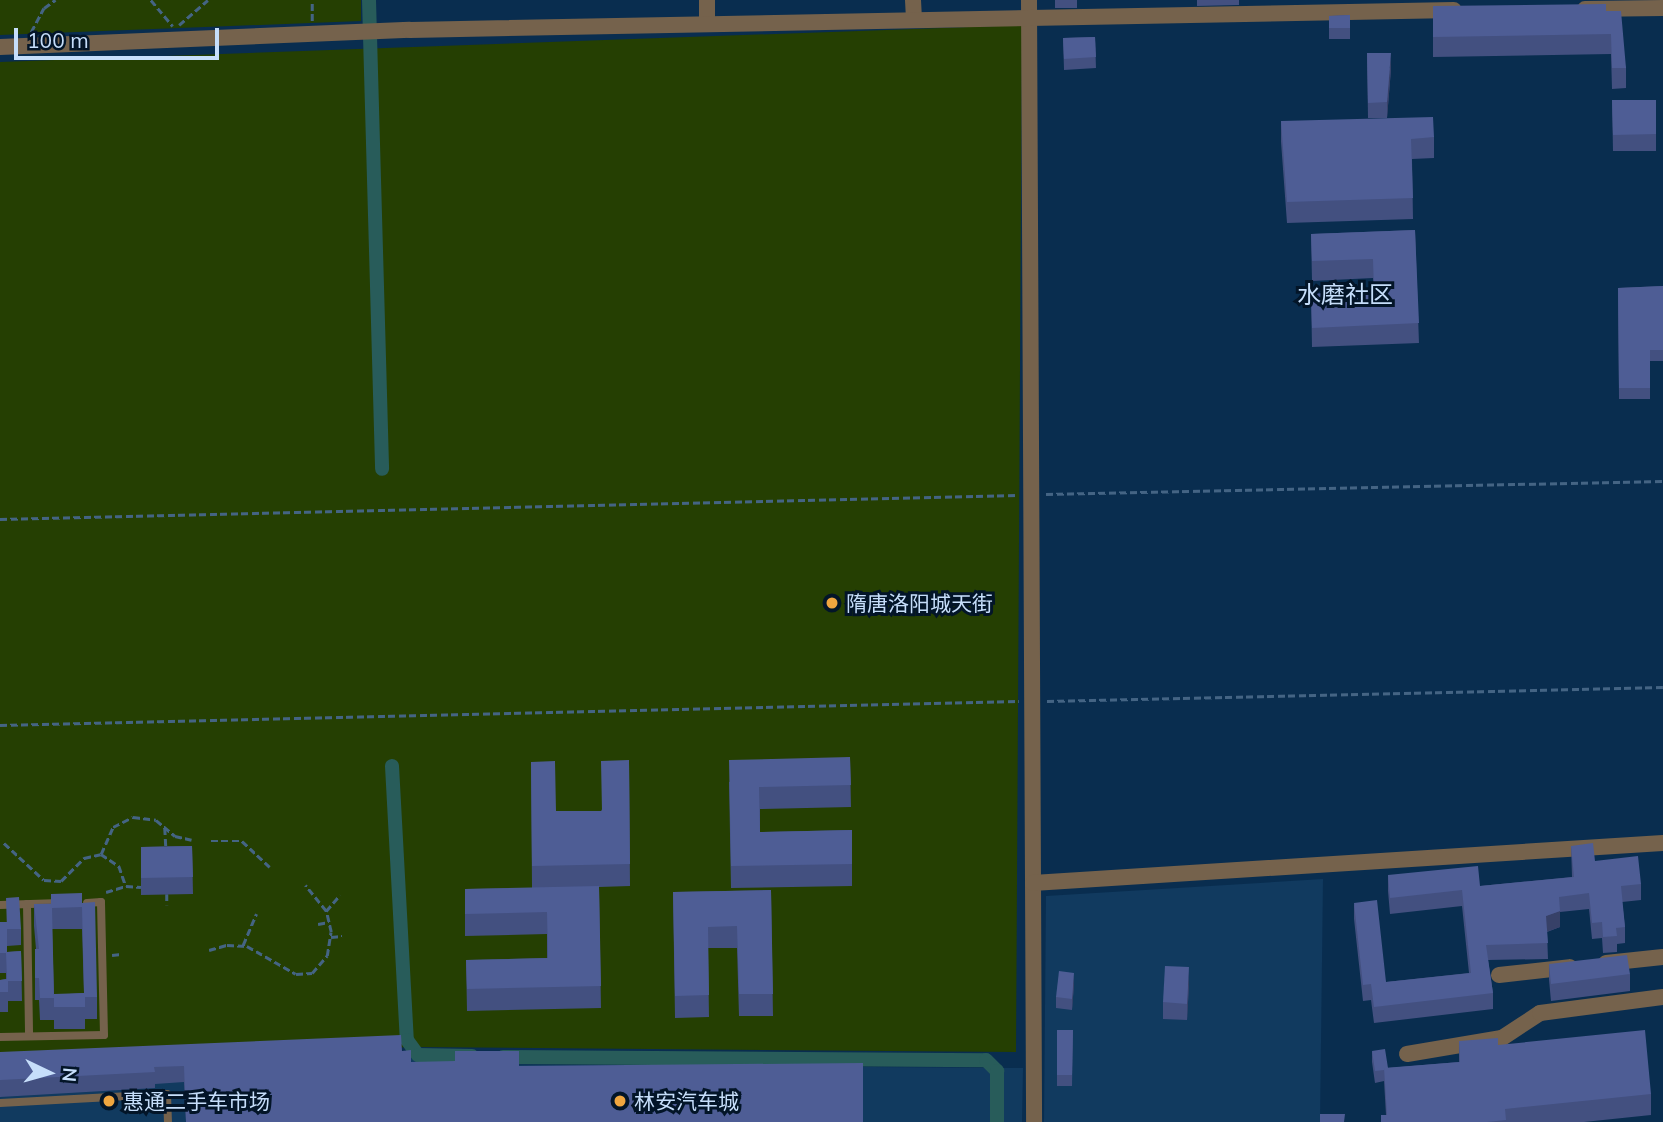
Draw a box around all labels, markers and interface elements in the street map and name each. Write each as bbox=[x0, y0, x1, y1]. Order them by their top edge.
scale bar bbox=[18, 14, 222, 58]
text: 100 m bbox=[27, 27, 89, 53]
district label: 水磨社区 bbox=[1297, 281, 1393, 309]
place label: 隋唐洛阳城天街 bbox=[846, 590, 993, 616]
marker: 隋唐洛阳城天街 bbox=[824, 595, 840, 611]
north arrow bbox=[14, 1038, 84, 1108]
text: N bbox=[57, 1067, 83, 1083]
place label: 惠通二手车市场 bbox=[123, 1088, 270, 1114]
place label: 林安汽车城 bbox=[634, 1088, 739, 1114]
marker: 惠通二手车市场 bbox=[101, 1093, 117, 1109]
marker: 林安汽车城 bbox=[612, 1093, 628, 1109]

